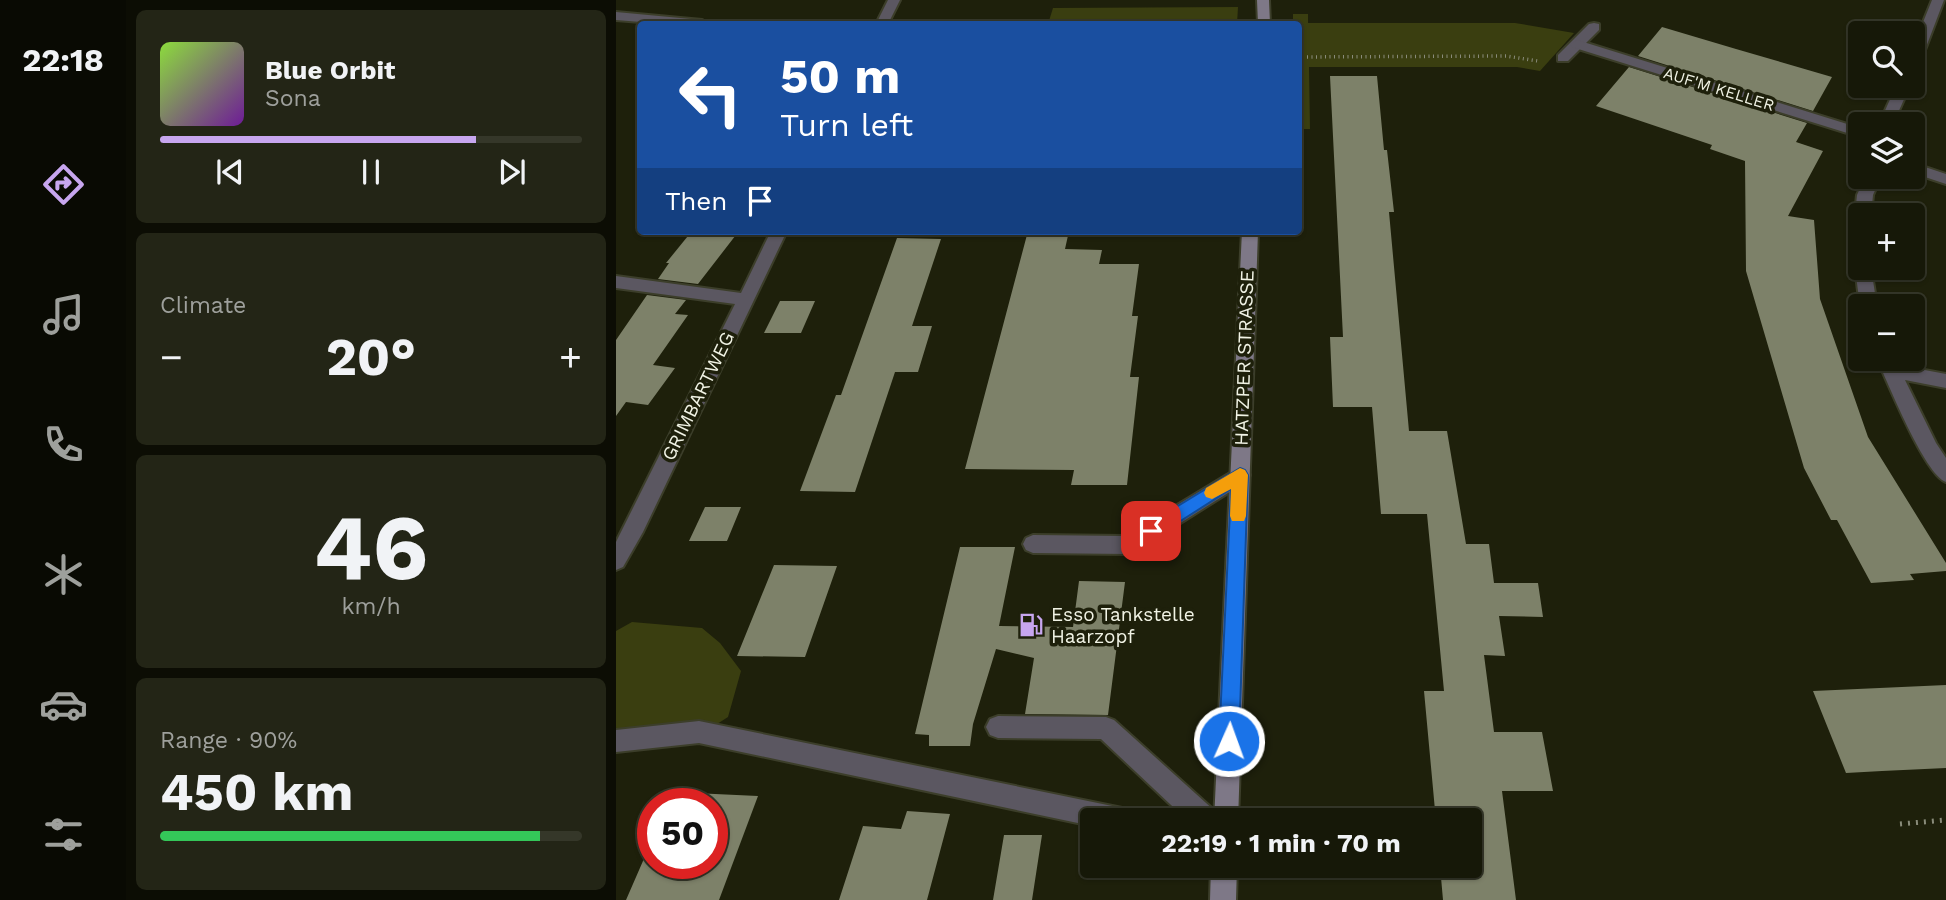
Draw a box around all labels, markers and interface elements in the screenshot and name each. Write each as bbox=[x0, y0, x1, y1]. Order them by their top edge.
map controls bbox=[1848, 21, 1925, 371]
button: search bbox=[1848, 21, 1925, 98]
text: 22:18 bbox=[22, 41, 104, 79]
text: 50 m bbox=[780, 47, 900, 105]
icon: left bbox=[665, 49, 756, 140]
text: Blue Orbit bbox=[265, 55, 395, 85]
street label: AUF'M KELLER bbox=[1661, 63, 1777, 115]
text: Sona bbox=[265, 85, 321, 112]
text: Turn left bbox=[780, 106, 913, 144]
button: layers bbox=[1848, 112, 1925, 189]
icon: previous bbox=[211, 153, 249, 191]
icon: pause bbox=[352, 153, 390, 191]
icon: next bbox=[493, 153, 531, 191]
icon: directions bbox=[39, 160, 88, 209]
icon: arrive bbox=[741, 182, 779, 220]
text: Then bbox=[665, 186, 727, 216]
button: + bbox=[1848, 203, 1925, 280]
street label: HATZPER STRASSE bbox=[1229, 270, 1259, 446]
icon: music bbox=[39, 290, 88, 339]
text: Climate bbox=[160, 292, 246, 319]
button: − bbox=[1848, 294, 1925, 371]
text: 20° bbox=[326, 327, 416, 388]
street label: GRIMBARTWEG bbox=[657, 328, 739, 464]
text: − bbox=[160, 335, 183, 379]
text: + bbox=[559, 335, 582, 379]
icon: phone bbox=[39, 420, 88, 469]
text: 46 bbox=[314, 494, 428, 601]
pin bbox=[1121, 501, 1181, 561]
icon: arrive bbox=[1132, 512, 1170, 550]
icon: climate bbox=[39, 550, 88, 599]
text: km/h bbox=[341, 593, 401, 620]
place label: Esso Tankstelle Haarzopf bbox=[1051, 603, 1195, 648]
fuel station icon: Esso Tankstelle Haarzopf bbox=[1017, 611, 1045, 639]
icon: car bbox=[39, 680, 88, 729]
position arrow bbox=[1192, 704, 1266, 778]
text: Range · 90% bbox=[160, 727, 297, 754]
text: 450 km bbox=[160, 762, 354, 823]
speed limit sign: 50 bbox=[637, 788, 728, 879]
icon: filters bbox=[39, 810, 88, 859]
text: 22:19 · 1 min · 70 m bbox=[1161, 828, 1401, 858]

